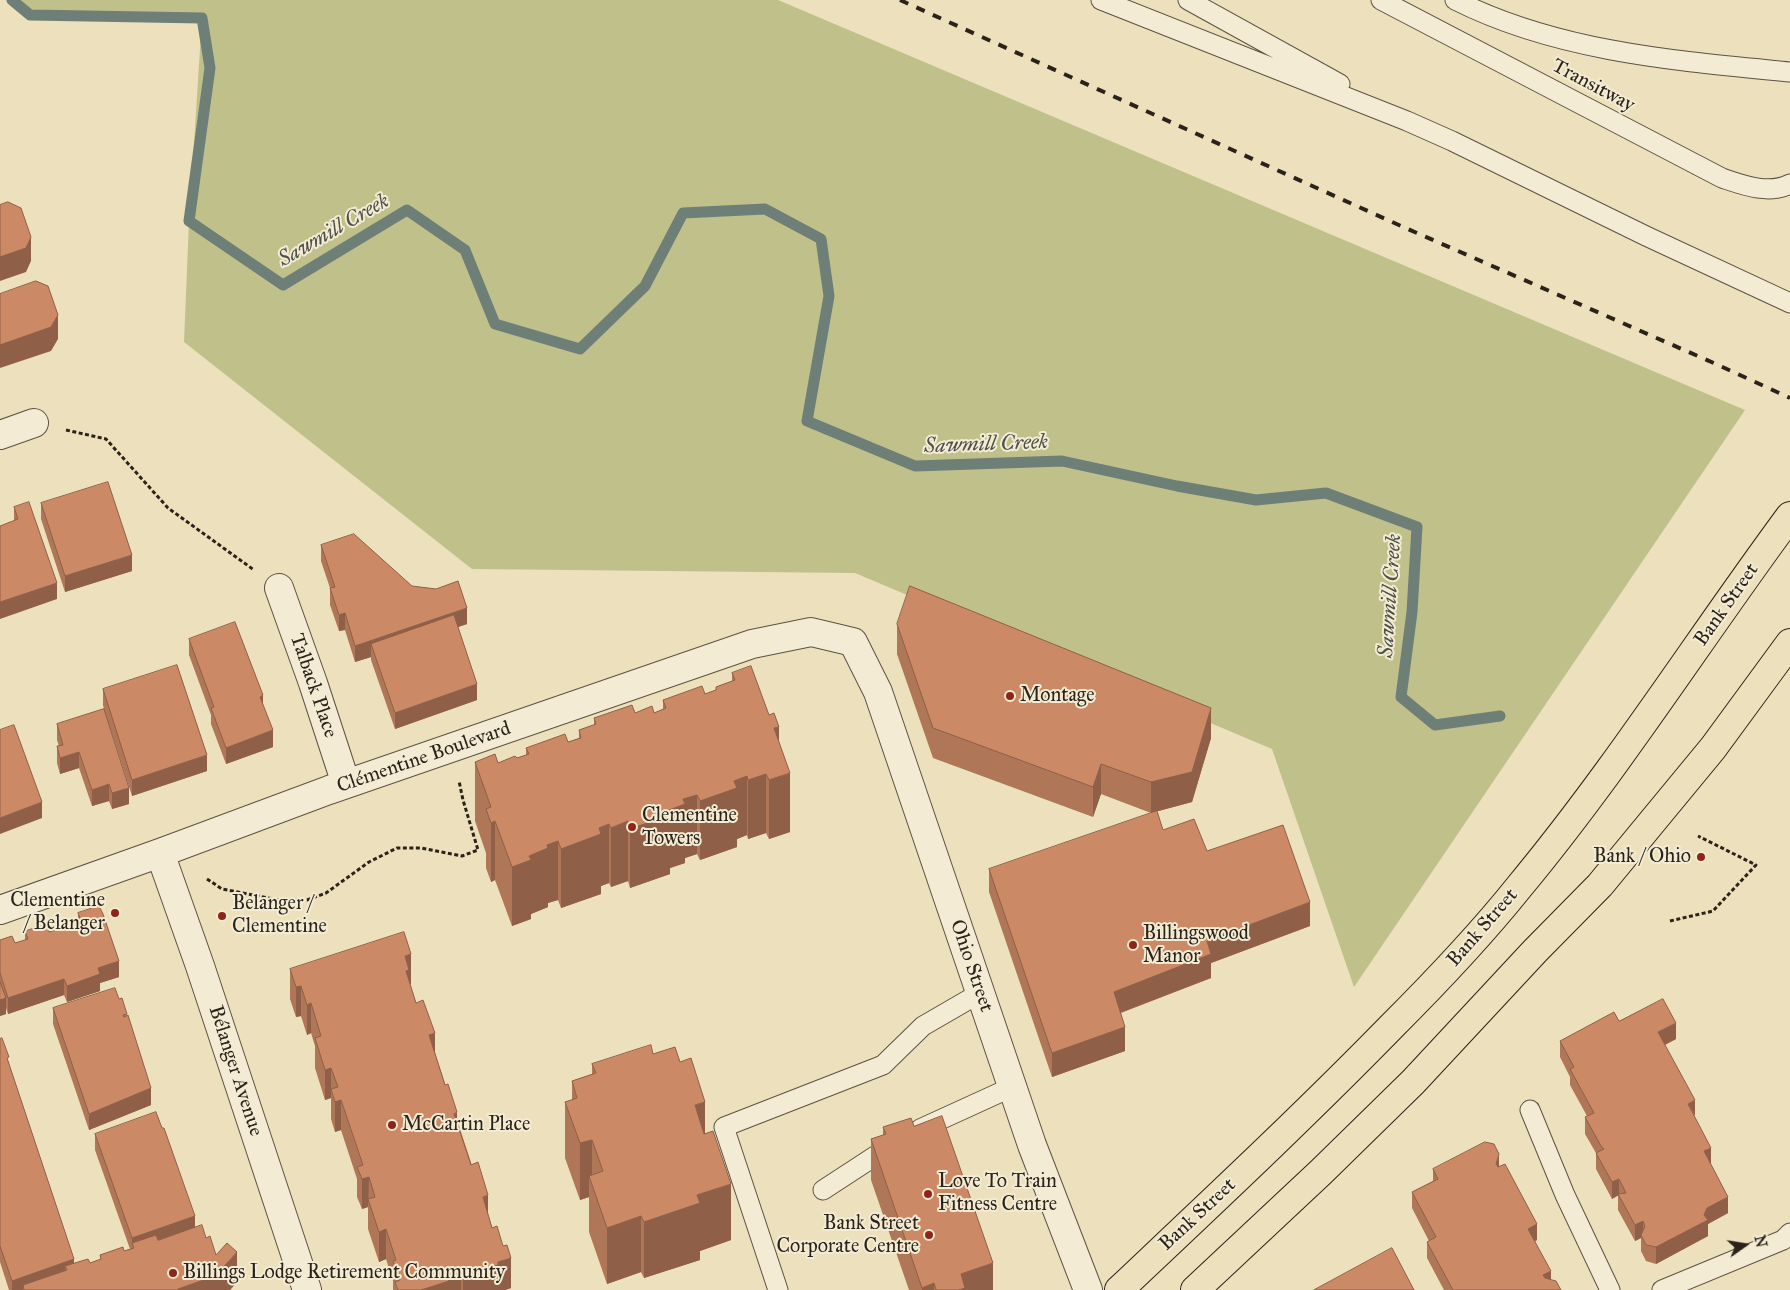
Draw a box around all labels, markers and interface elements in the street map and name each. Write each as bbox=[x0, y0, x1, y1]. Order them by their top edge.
street label: Transitway bbox=[1547, 54, 1639, 118]
water label: Sawmill Creek bbox=[274, 189, 394, 273]
water label: Sawmill Creek bbox=[924, 430, 1048, 460]
water label: Sawmill Creek bbox=[1374, 533, 1408, 659]
street label: Bank Street bbox=[1690, 559, 1764, 651]
street label: Talback Place bbox=[284, 631, 342, 741]
place label: Montage bbox=[1020, 684, 1095, 708]
marker: Montage bbox=[1004, 690, 1016, 702]
street label: Clémentine Boulevard bbox=[334, 717, 514, 799]
place label: Clementine Towers bbox=[642, 804, 737, 851]
marker: Clementine Towers bbox=[626, 821, 638, 833]
place label: Bank / Ohio bbox=[1593, 845, 1691, 869]
marker: Bank / Ohio bbox=[1695, 851, 1707, 863]
street label: Bank Street bbox=[1443, 884, 1523, 972]
place label: Clementine / Belanger bbox=[10, 889, 105, 936]
place label: Belanger / Clementine bbox=[232, 892, 327, 939]
marker: Clementine / Belanger bbox=[109, 907, 121, 919]
marker: Belanger / Clementine bbox=[216, 910, 228, 922]
street label: Ohio Street bbox=[944, 917, 998, 1015]
place label: Billingswood Manor bbox=[1143, 922, 1249, 969]
marker: Billingswood Manor bbox=[1127, 939, 1139, 951]
street label: Bélanger Avenue bbox=[203, 1003, 267, 1139]
place label: McCartin Place bbox=[402, 1113, 530, 1137]
marker: McCartin Place bbox=[386, 1119, 398, 1131]
place label: Love To Train Fitness Centre bbox=[938, 1170, 1057, 1217]
street label: Bank Street bbox=[1155, 1174, 1241, 1256]
marker: Love To Train Fitness Centre bbox=[922, 1188, 934, 1200]
place label: Bank Street Corporate Centre bbox=[776, 1212, 919, 1259]
north arrow bbox=[1720, 1220, 1770, 1270]
marker: Bank Street Corporate Centre bbox=[923, 1229, 935, 1241]
text: N bbox=[1750, 1234, 1770, 1249]
place label: Billings Lodge Retirement Community bbox=[183, 1261, 505, 1285]
marker: Billings Lodge Retirement Community bbox=[167, 1267, 179, 1279]

